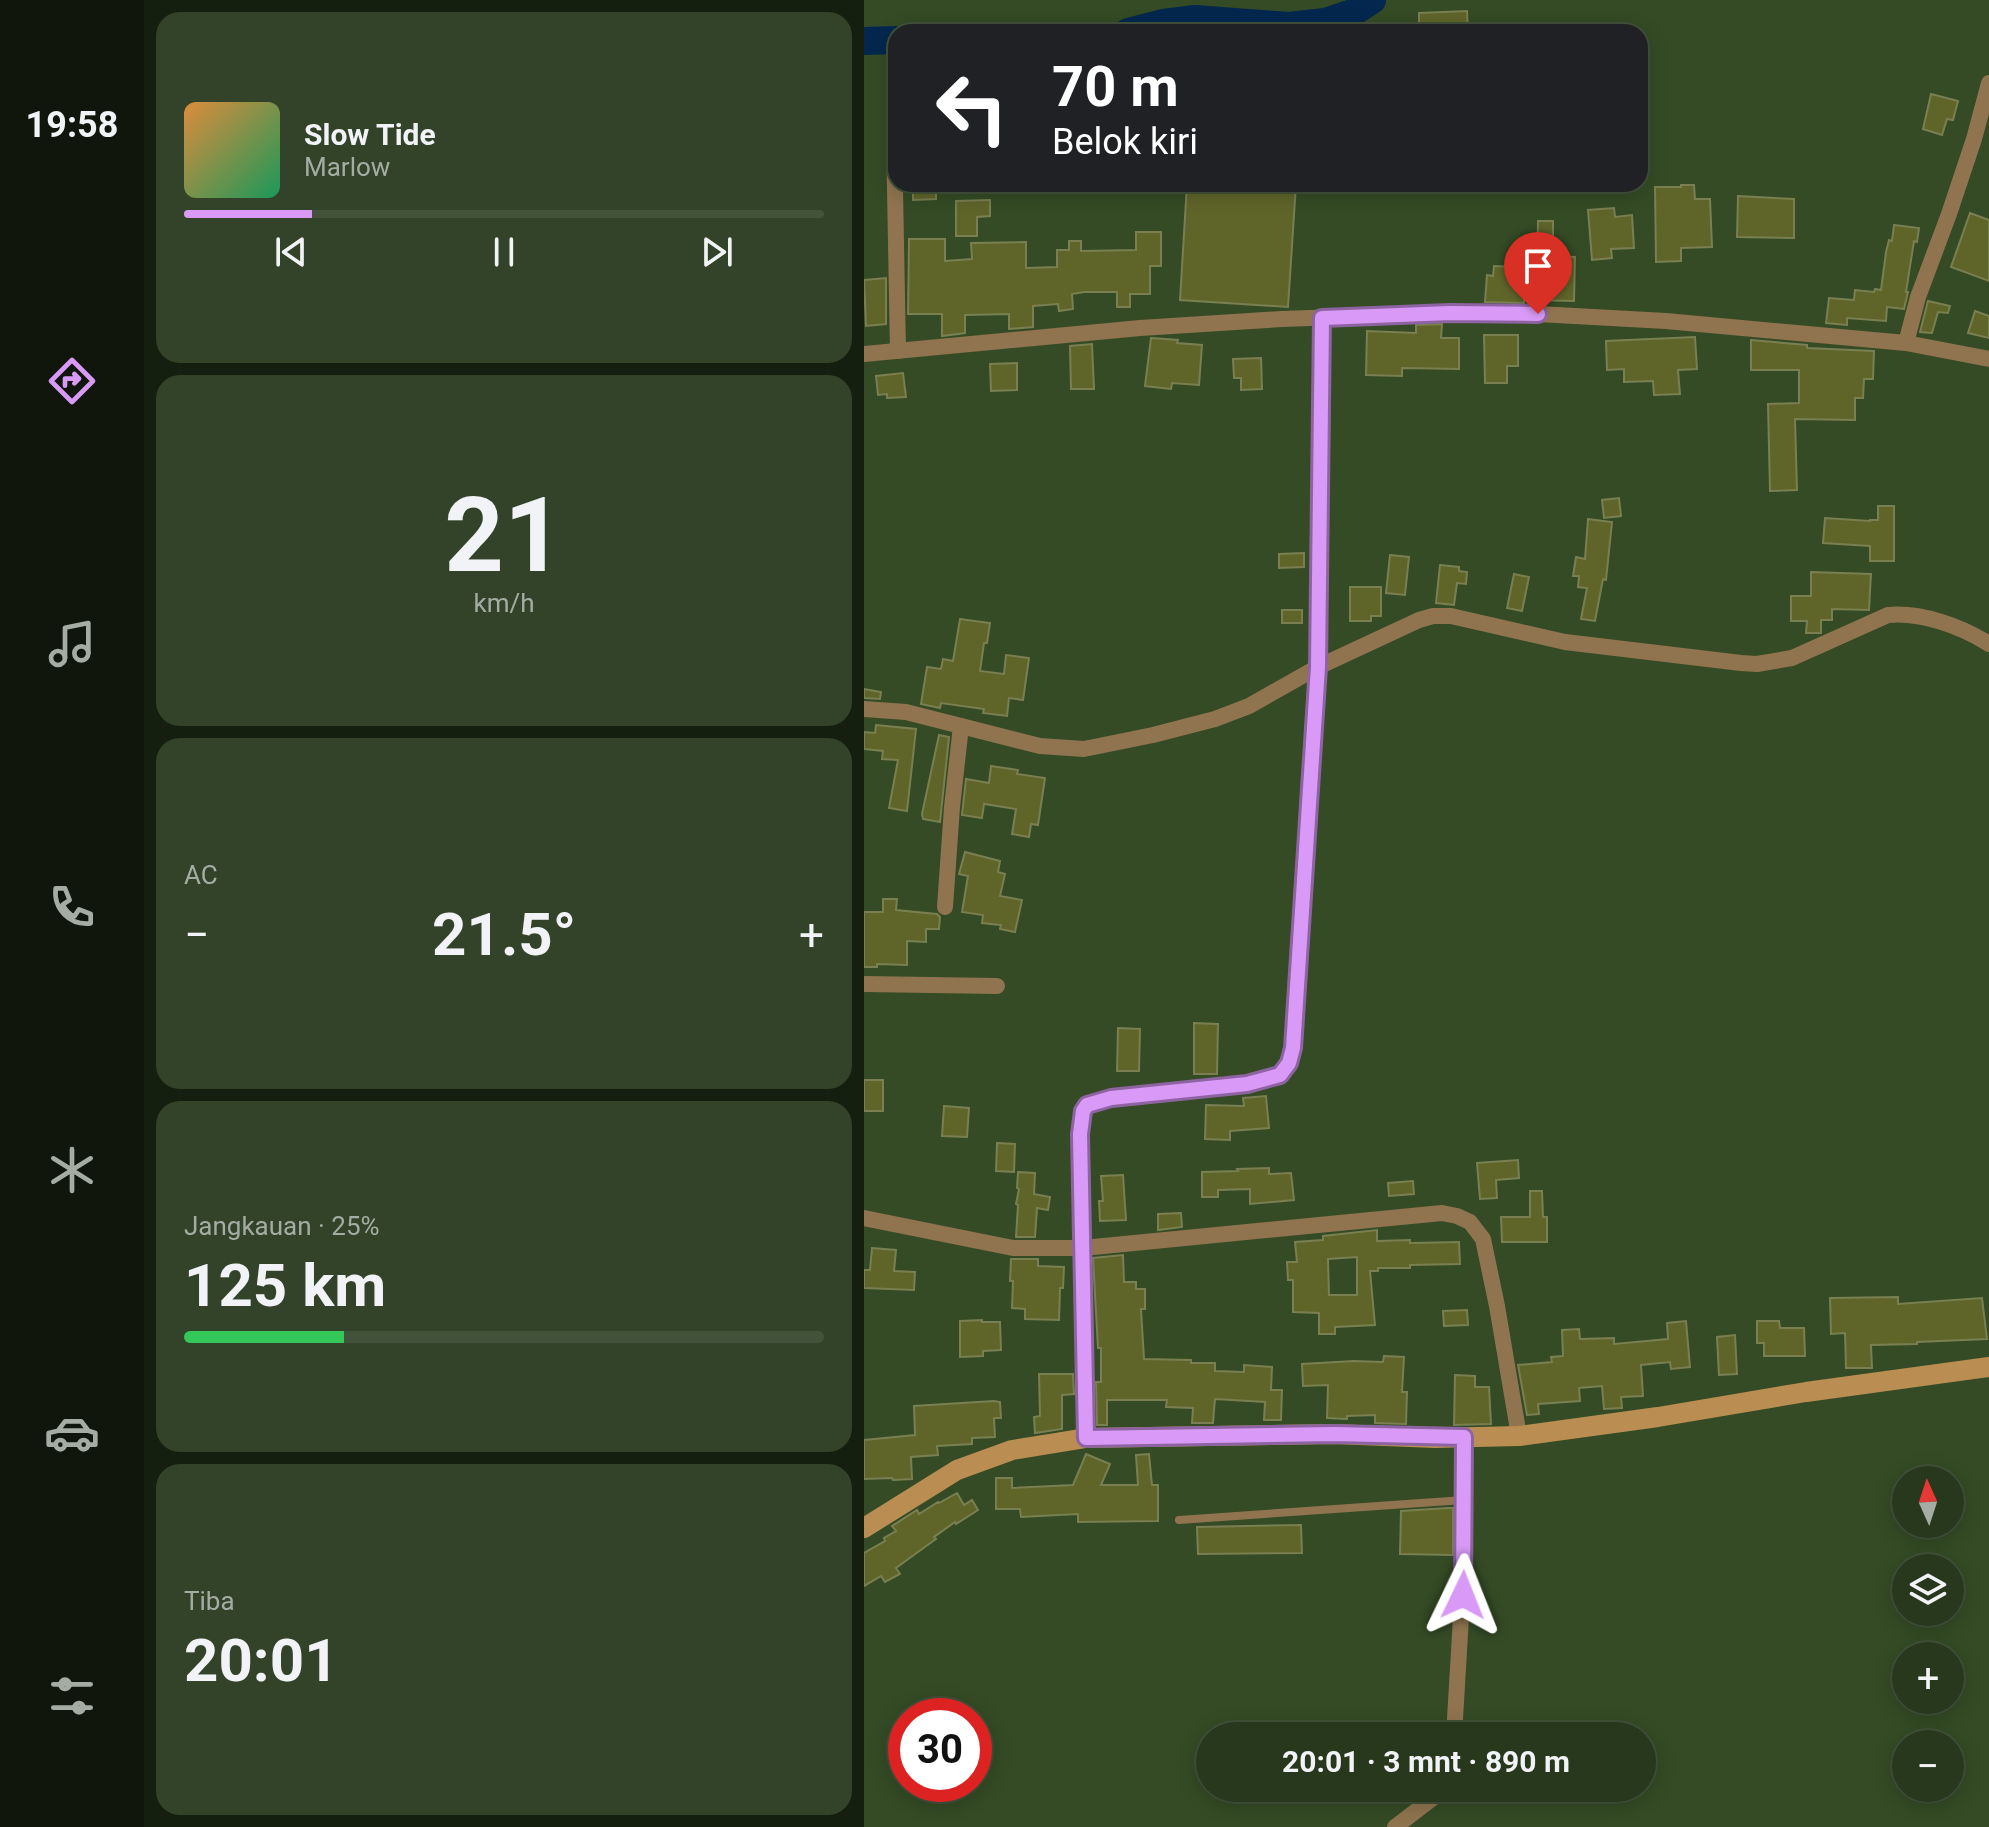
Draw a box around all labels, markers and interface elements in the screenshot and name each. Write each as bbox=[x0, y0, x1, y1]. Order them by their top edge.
text: 70 m bbox=[1052, 54, 1179, 120]
icon: left bbox=[920, 56, 1024, 160]
text: 19:58 bbox=[26, 104, 118, 146]
text: Slow Tide bbox=[304, 117, 436, 152]
text: Belok kiri bbox=[1052, 121, 1198, 163]
text: Marlow bbox=[304, 152, 390, 182]
icon: previous bbox=[269, 230, 313, 274]
icon: pause bbox=[482, 230, 526, 274]
icon: next bbox=[695, 230, 739, 274]
pin bbox=[1504, 232, 1572, 314]
icon: arrive bbox=[1516, 244, 1560, 288]
icon: directions bbox=[44, 353, 100, 409]
text: 21 bbox=[444, 475, 564, 596]
text: km/h bbox=[473, 588, 535, 618]
icon: music bbox=[44, 616, 100, 672]
text: AC bbox=[184, 860, 218, 890]
icon: phone bbox=[44, 879, 100, 935]
text: 21.5° bbox=[432, 899, 576, 970]
text: − bbox=[184, 909, 209, 961]
text: + bbox=[799, 909, 824, 961]
icon: climate bbox=[44, 1142, 100, 1198]
text: Jangkauan · 25% bbox=[184, 1211, 380, 1241]
text: 125 km bbox=[184, 1250, 386, 1321]
icon: car bbox=[44, 1405, 100, 1461]
north arrow bbox=[1892, 1466, 1964, 1538]
map controls bbox=[1892, 1466, 1964, 1802]
position arrow bbox=[1421, 1553, 1505, 1637]
button: layers bbox=[1892, 1554, 1964, 1626]
text: Tiba bbox=[184, 1586, 235, 1616]
text: 20:01 bbox=[184, 1625, 339, 1696]
button: + bbox=[1892, 1642, 1964, 1714]
icon: filters bbox=[44, 1668, 100, 1724]
speed limit sign: 30 bbox=[888, 1698, 992, 1802]
button: − bbox=[1892, 1730, 1964, 1802]
text: 20:01 · 3 mnt · 890 m bbox=[1282, 1744, 1570, 1779]

